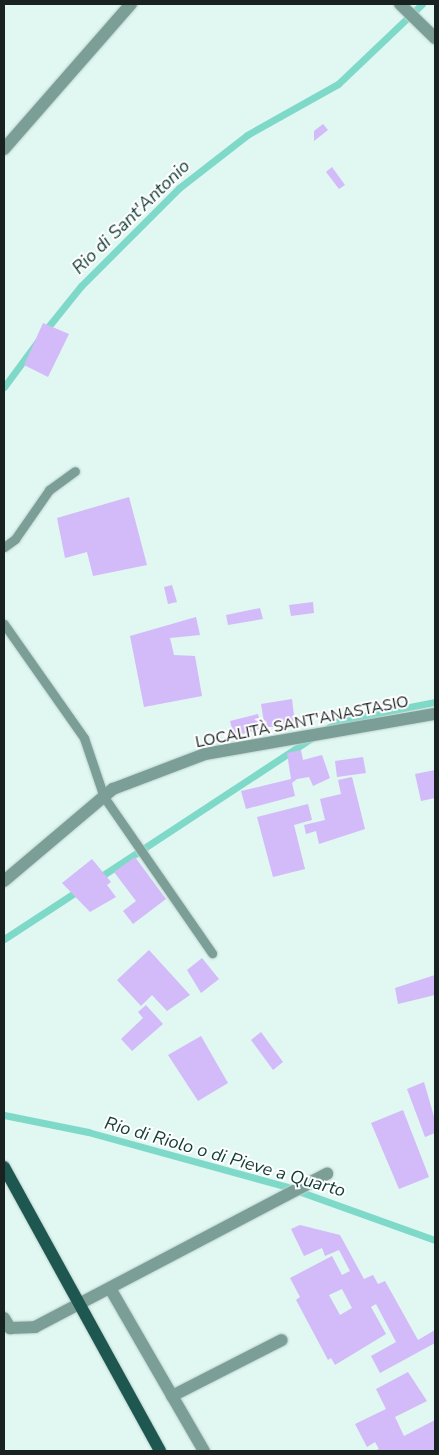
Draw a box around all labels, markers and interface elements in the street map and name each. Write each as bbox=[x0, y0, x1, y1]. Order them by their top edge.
water label: Rio di Sant'Antonio bbox=[68, 155, 194, 279]
street label: LOCALITÀ SANT'ANASTASIO bbox=[194, 692, 410, 752]
water label: Rio di Riolo o di Pieve a Quarto bbox=[102, 1112, 348, 1202]

